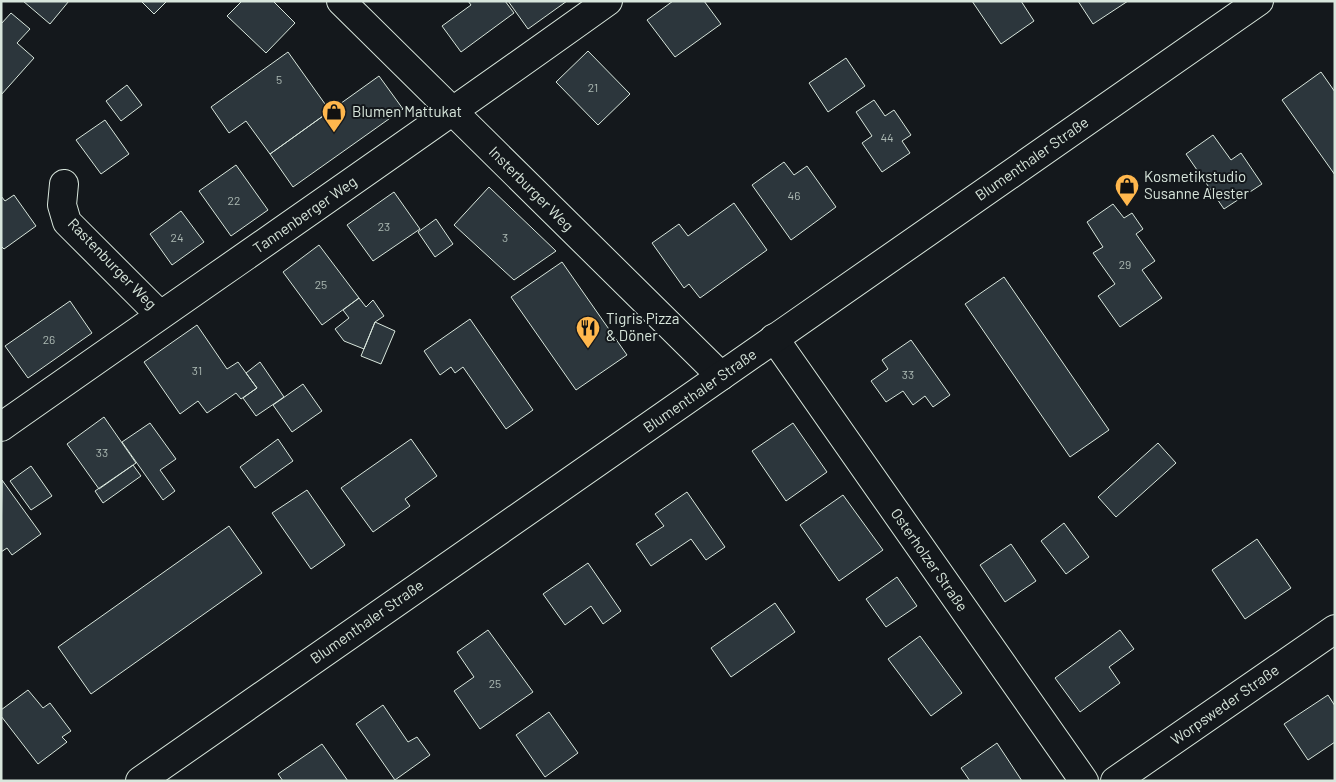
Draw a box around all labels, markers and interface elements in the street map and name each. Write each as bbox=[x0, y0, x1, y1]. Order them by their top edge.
house number: 5 bbox=[276, 72, 282, 86]
house number: 21 bbox=[588, 80, 598, 94]
shop icon: Blumen Mattukat bbox=[321, 99, 347, 133]
place label: Blumen Mattukat bbox=[352, 102, 462, 120]
street label: Blumenthaler Straße bbox=[971, 112, 1091, 204]
house number: 44 bbox=[880, 130, 894, 144]
street label: Insterburger Weg bbox=[486, 142, 578, 234]
place label: Kosmetikstudio Susanne Alester bbox=[1144, 167, 1250, 202]
street label: Tannenberger Weg bbox=[249, 172, 360, 257]
shop icon: Kosmetikstudio Susanne Alester bbox=[1114, 173, 1140, 207]
house number: 46 bbox=[788, 188, 800, 202]
house number: 22 bbox=[228, 193, 240, 207]
street label: Rastenburger Weg bbox=[65, 214, 161, 313]
house number: 23 bbox=[378, 219, 390, 233]
house number: 24 bbox=[170, 230, 184, 244]
house number: 3 bbox=[502, 230, 508, 244]
house number: 29 bbox=[1119, 257, 1131, 271]
house number: 25 bbox=[315, 277, 327, 291]
place label: Tigris Pizza & Döner bbox=[606, 309, 679, 344]
restaurant icon: Tigris Pizza & Döner bbox=[575, 315, 601, 349]
house number: 26 bbox=[43, 332, 55, 346]
street label: Blumenthaler Straße bbox=[639, 344, 759, 436]
house number: 31 bbox=[192, 363, 202, 377]
house number: 33 bbox=[902, 367, 914, 381]
house number: 33 bbox=[96, 445, 108, 459]
street label: Osterholzer Straße bbox=[888, 504, 972, 614]
street label: Blumenthaler Straße bbox=[306, 575, 426, 667]
street label: Worpsweder Straße bbox=[1167, 660, 1282, 748]
house number: 25 bbox=[489, 676, 501, 690]

